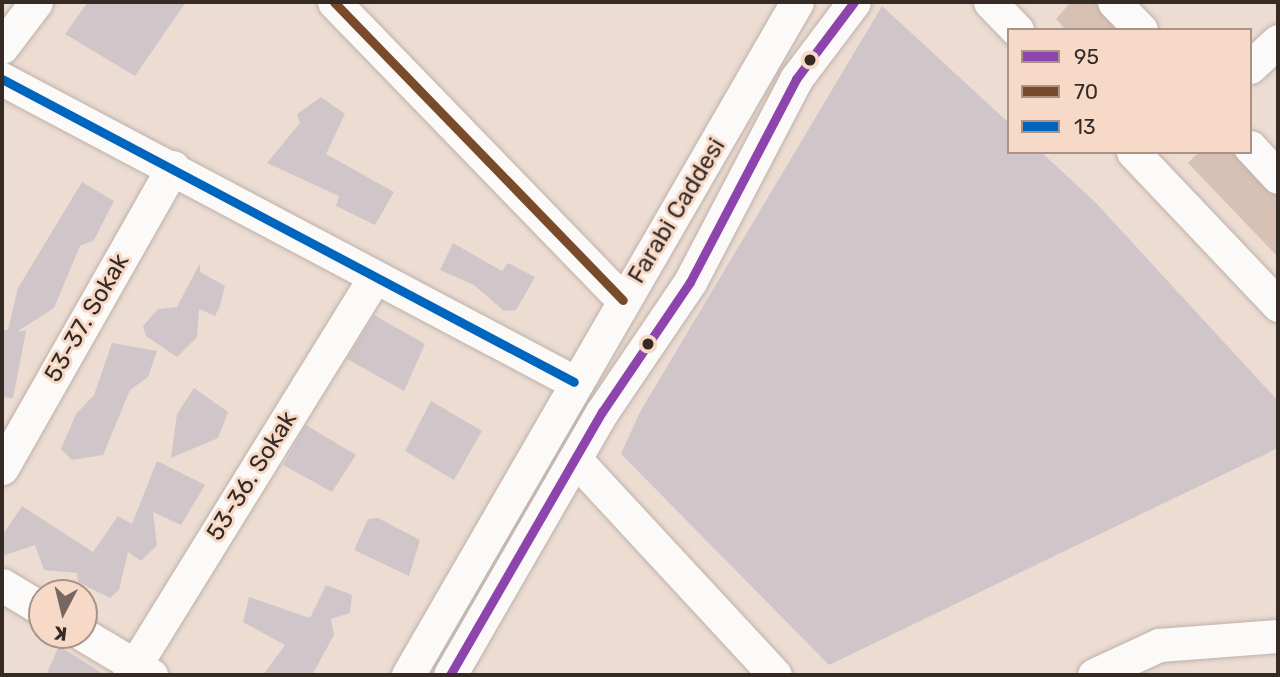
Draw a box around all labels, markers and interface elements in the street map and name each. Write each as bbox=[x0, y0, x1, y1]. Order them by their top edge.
legend bbox=[1007, 28, 1252, 154]
text: 95 bbox=[1074, 44, 1099, 69]
unlabelled marker bbox=[803, 53, 817, 67]
text: 70 bbox=[1074, 79, 1098, 104]
text: 13 bbox=[1074, 114, 1096, 139]
street label: Farabi Caddesi bbox=[622, 133, 732, 289]
street label: 53-37. Sokak bbox=[39, 249, 135, 387]
unlabelled marker bbox=[641, 337, 655, 351]
street label: 53-36. Sokak bbox=[201, 406, 303, 546]
north arrow bbox=[28, 579, 98, 649]
text: K bbox=[53, 621, 68, 646]

